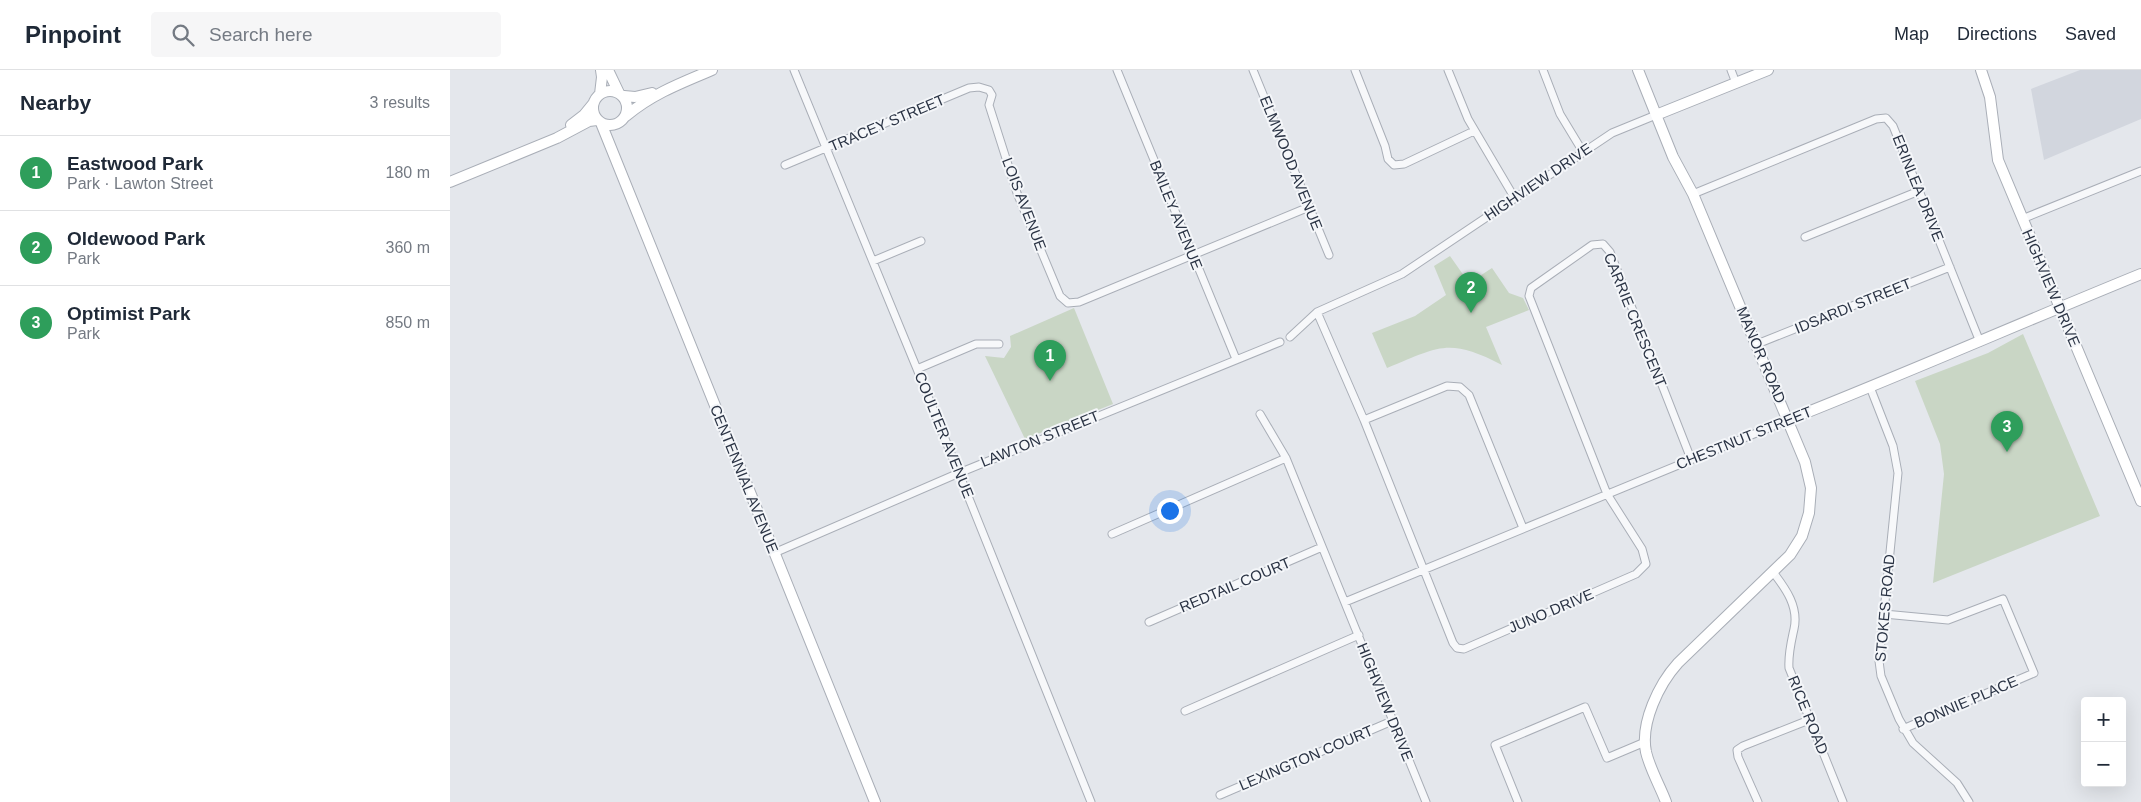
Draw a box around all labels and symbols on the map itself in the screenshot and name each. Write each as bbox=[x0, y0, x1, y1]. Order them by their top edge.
street label: TRACEY STREET bbox=[826, 91, 947, 155]
street label: ELMWOOD AVENUE bbox=[1257, 93, 1326, 232]
street label: ERINLEA DRIVE bbox=[1889, 132, 1948, 244]
street label: HIGHVIEW DRIVE bbox=[1481, 139, 1595, 224]
street label: LOIS AVENUE bbox=[999, 155, 1050, 253]
street label: BAILEY AVENUE bbox=[1147, 158, 1206, 272]
street label: HIGHVIEW DRIVE bbox=[2019, 227, 2084, 349]
street label: CARRIE CRESCENT bbox=[1601, 250, 1670, 389]
pin: 2 bbox=[1455, 272, 1487, 313]
street label: IDSARDI STREET bbox=[1792, 274, 1914, 337]
street label: MANOR ROAD bbox=[1733, 304, 1790, 406]
pin: 1 bbox=[1034, 340, 1066, 381]
street label: COULTER AVENUE bbox=[911, 369, 978, 500]
street label: CENTENNIAL AVENUE bbox=[707, 402, 782, 555]
street label: CHESTNUT STREET bbox=[1674, 403, 1814, 473]
street label: LAWTON STREET bbox=[978, 407, 1102, 470]
pin: 3 bbox=[1991, 411, 2023, 452]
your location bbox=[1157, 498, 1183, 524]
street label: REDTAIL COURT bbox=[1177, 553, 1293, 616]
street label: STOKES ROAD bbox=[1871, 553, 1898, 663]
street label: JUNO DRIVE bbox=[1506, 585, 1596, 636]
street label: HIGHVIEW DRIVE bbox=[1354, 640, 1417, 763]
street label: BONNIE PLACE bbox=[1911, 672, 2020, 731]
street label: RICE ROAD bbox=[1785, 673, 1832, 757]
street label: LEXINGTON COURT bbox=[1236, 722, 1375, 793]

